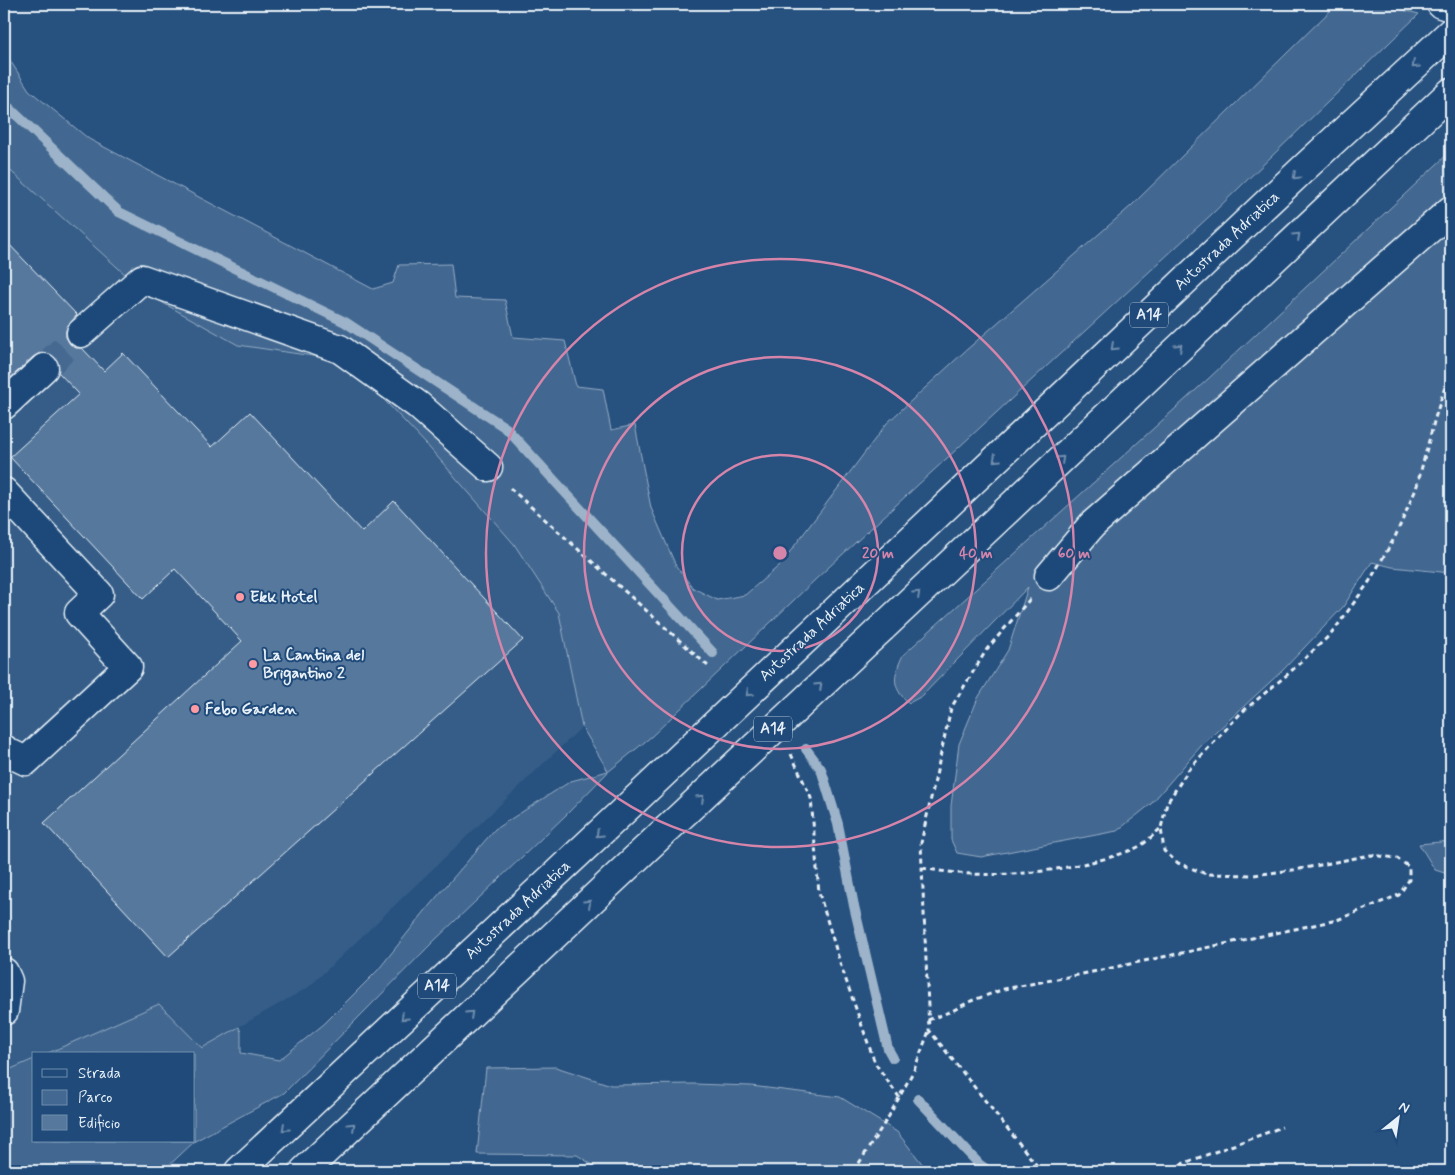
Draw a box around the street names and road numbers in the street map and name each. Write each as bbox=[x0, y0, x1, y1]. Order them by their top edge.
street label: Autostrada Adriatica bbox=[1170, 187, 1284, 295]
road number: A14 bbox=[1130, 302, 1168, 328]
street label: Autostrada Adriatica bbox=[755, 578, 869, 686]
road number: A14 bbox=[754, 716, 792, 742]
street label: Autostrada Adriatica bbox=[461, 856, 575, 964]
road number: A14 bbox=[418, 974, 456, 998]

